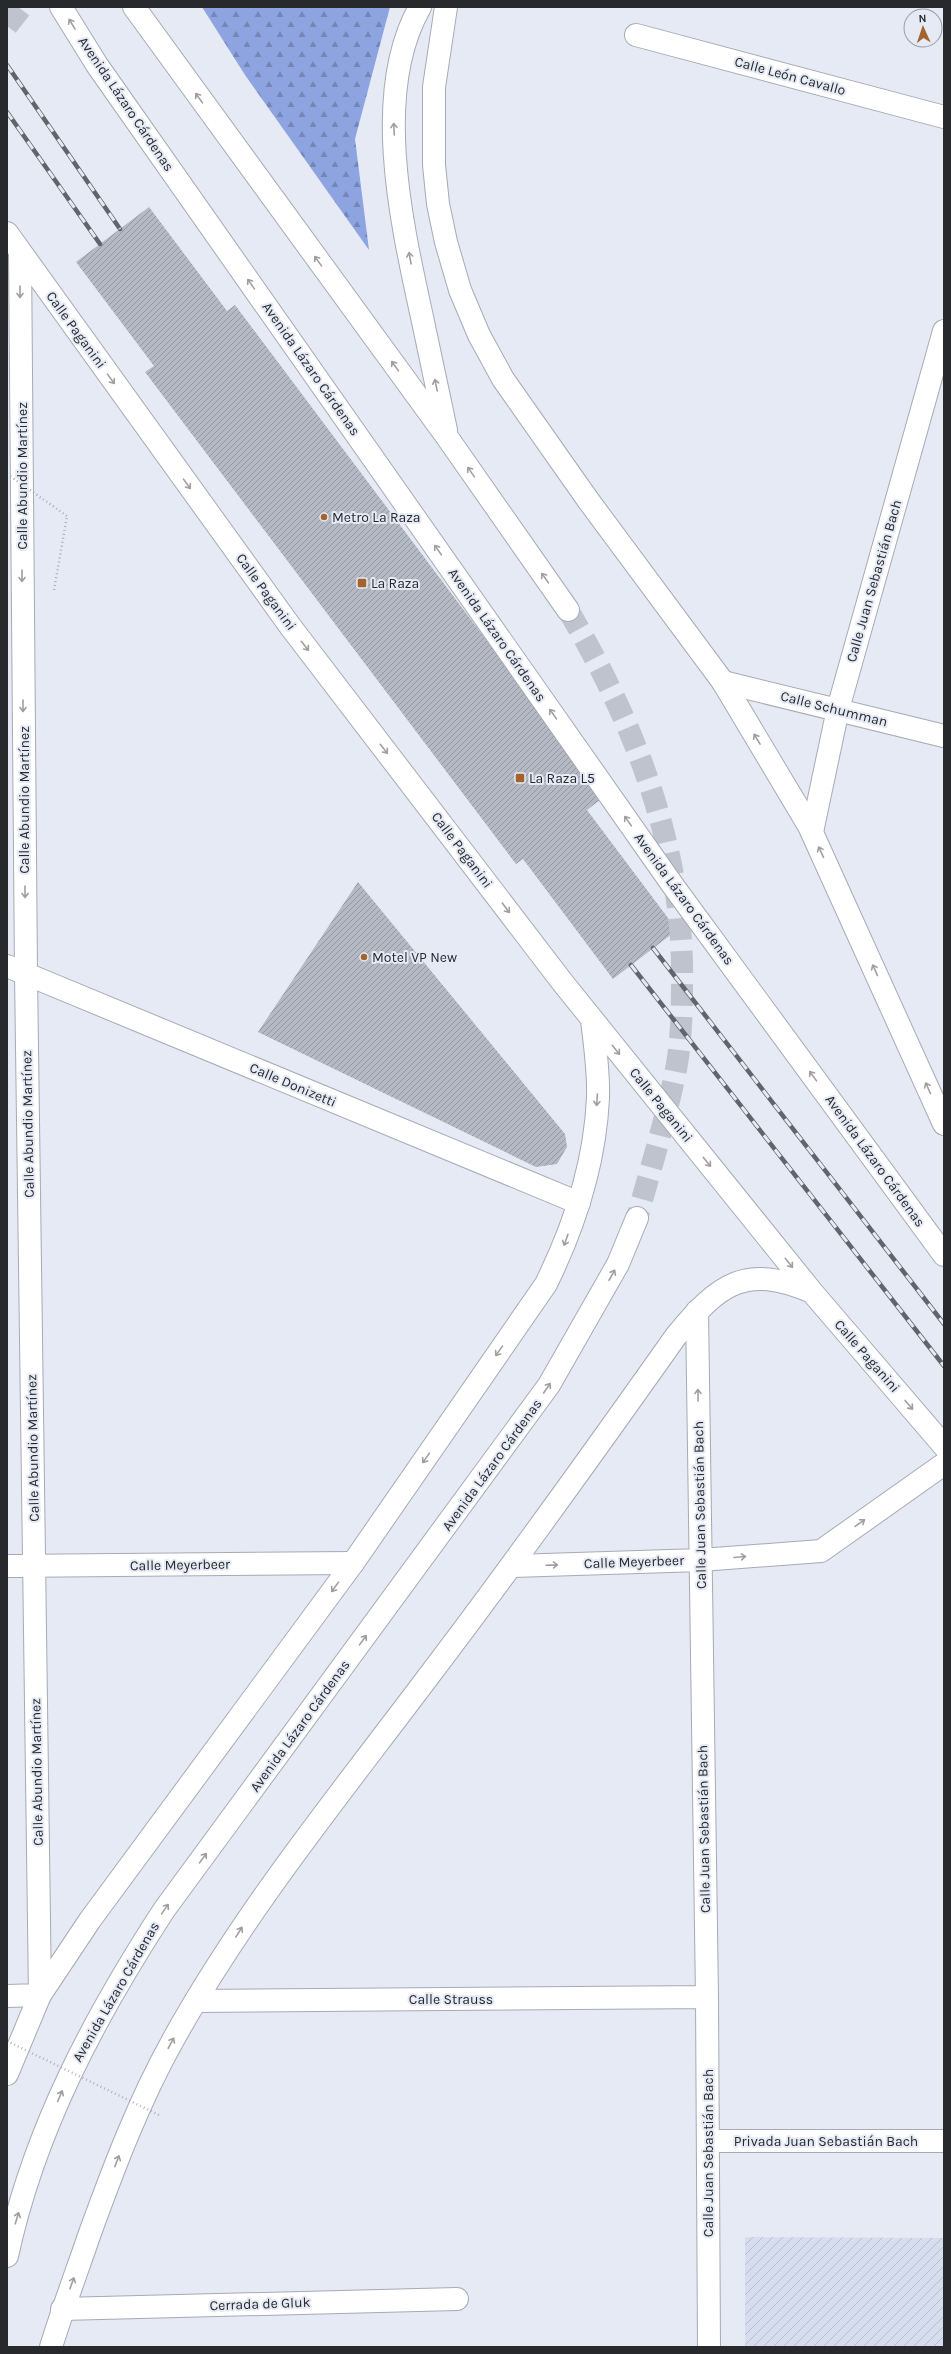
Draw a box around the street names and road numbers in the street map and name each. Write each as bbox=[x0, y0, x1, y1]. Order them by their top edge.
street label: Avenida Lázaro Cárdenas bbox=[75, 33, 177, 175]
street label: Calle León Cavallo bbox=[733, 53, 847, 99]
street label: Calle Paganini bbox=[42, 288, 110, 372]
street label: Avenida Lázaro Cárdenas bbox=[258, 299, 364, 439]
street label: Calle Abundio Martínez bbox=[14, 402, 31, 550]
street label: Calle Juan Sebastián Bach bbox=[843, 498, 905, 664]
street label: Calle Paganini bbox=[232, 550, 300, 634]
street label: Avenida Lázaro Cárdenas bbox=[444, 565, 550, 705]
street label: Calle Schumman bbox=[779, 687, 889, 731]
street label: Calle Abundio Martínez bbox=[16, 726, 33, 874]
street label: Calle Paganini bbox=[428, 809, 496, 891]
street label: Avenida Lázaro Cárdenas bbox=[630, 830, 738, 968]
street label: Calle Abundio Martínez bbox=[18, 1050, 38, 1198]
street label: Calle Donizetti bbox=[247, 1059, 339, 1111]
street label: Calle Paganini bbox=[626, 1064, 696, 1146]
street label: Avenida Lázaro Cárdenas bbox=[821, 1092, 929, 1230]
street label: Calle Paganini bbox=[831, 1316, 903, 1396]
street label: Calle Abundio Martínez bbox=[23, 1374, 43, 1522]
street label: Avenida Lázaro Cárdenas bbox=[438, 1396, 546, 1534]
street label: Calle Juan Sebastián Bach bbox=[690, 1421, 710, 1589]
street label: Calle Meyerbeer bbox=[584, 1552, 685, 1572]
street label: Calle Meyerbeer bbox=[130, 1556, 231, 1574]
street label: Avenida Lázaro Cárdenas bbox=[246, 1657, 354, 1795]
street label: Calle Abundio Martínez bbox=[27, 1698, 47, 1846]
street label: Calle Juan Sebastián Bach bbox=[694, 1745, 714, 1913]
street label: Avenida Lázaro Cárdenas bbox=[69, 1919, 163, 2065]
street label: Calle Strauss bbox=[409, 1991, 493, 2008]
street label: Calle Juan Sebastián Bach bbox=[700, 2069, 717, 2237]
street label: Privada Juan Sebastián Bach bbox=[734, 2133, 918, 2150]
street label: Cerrada de Gluk bbox=[209, 2294, 311, 2314]

